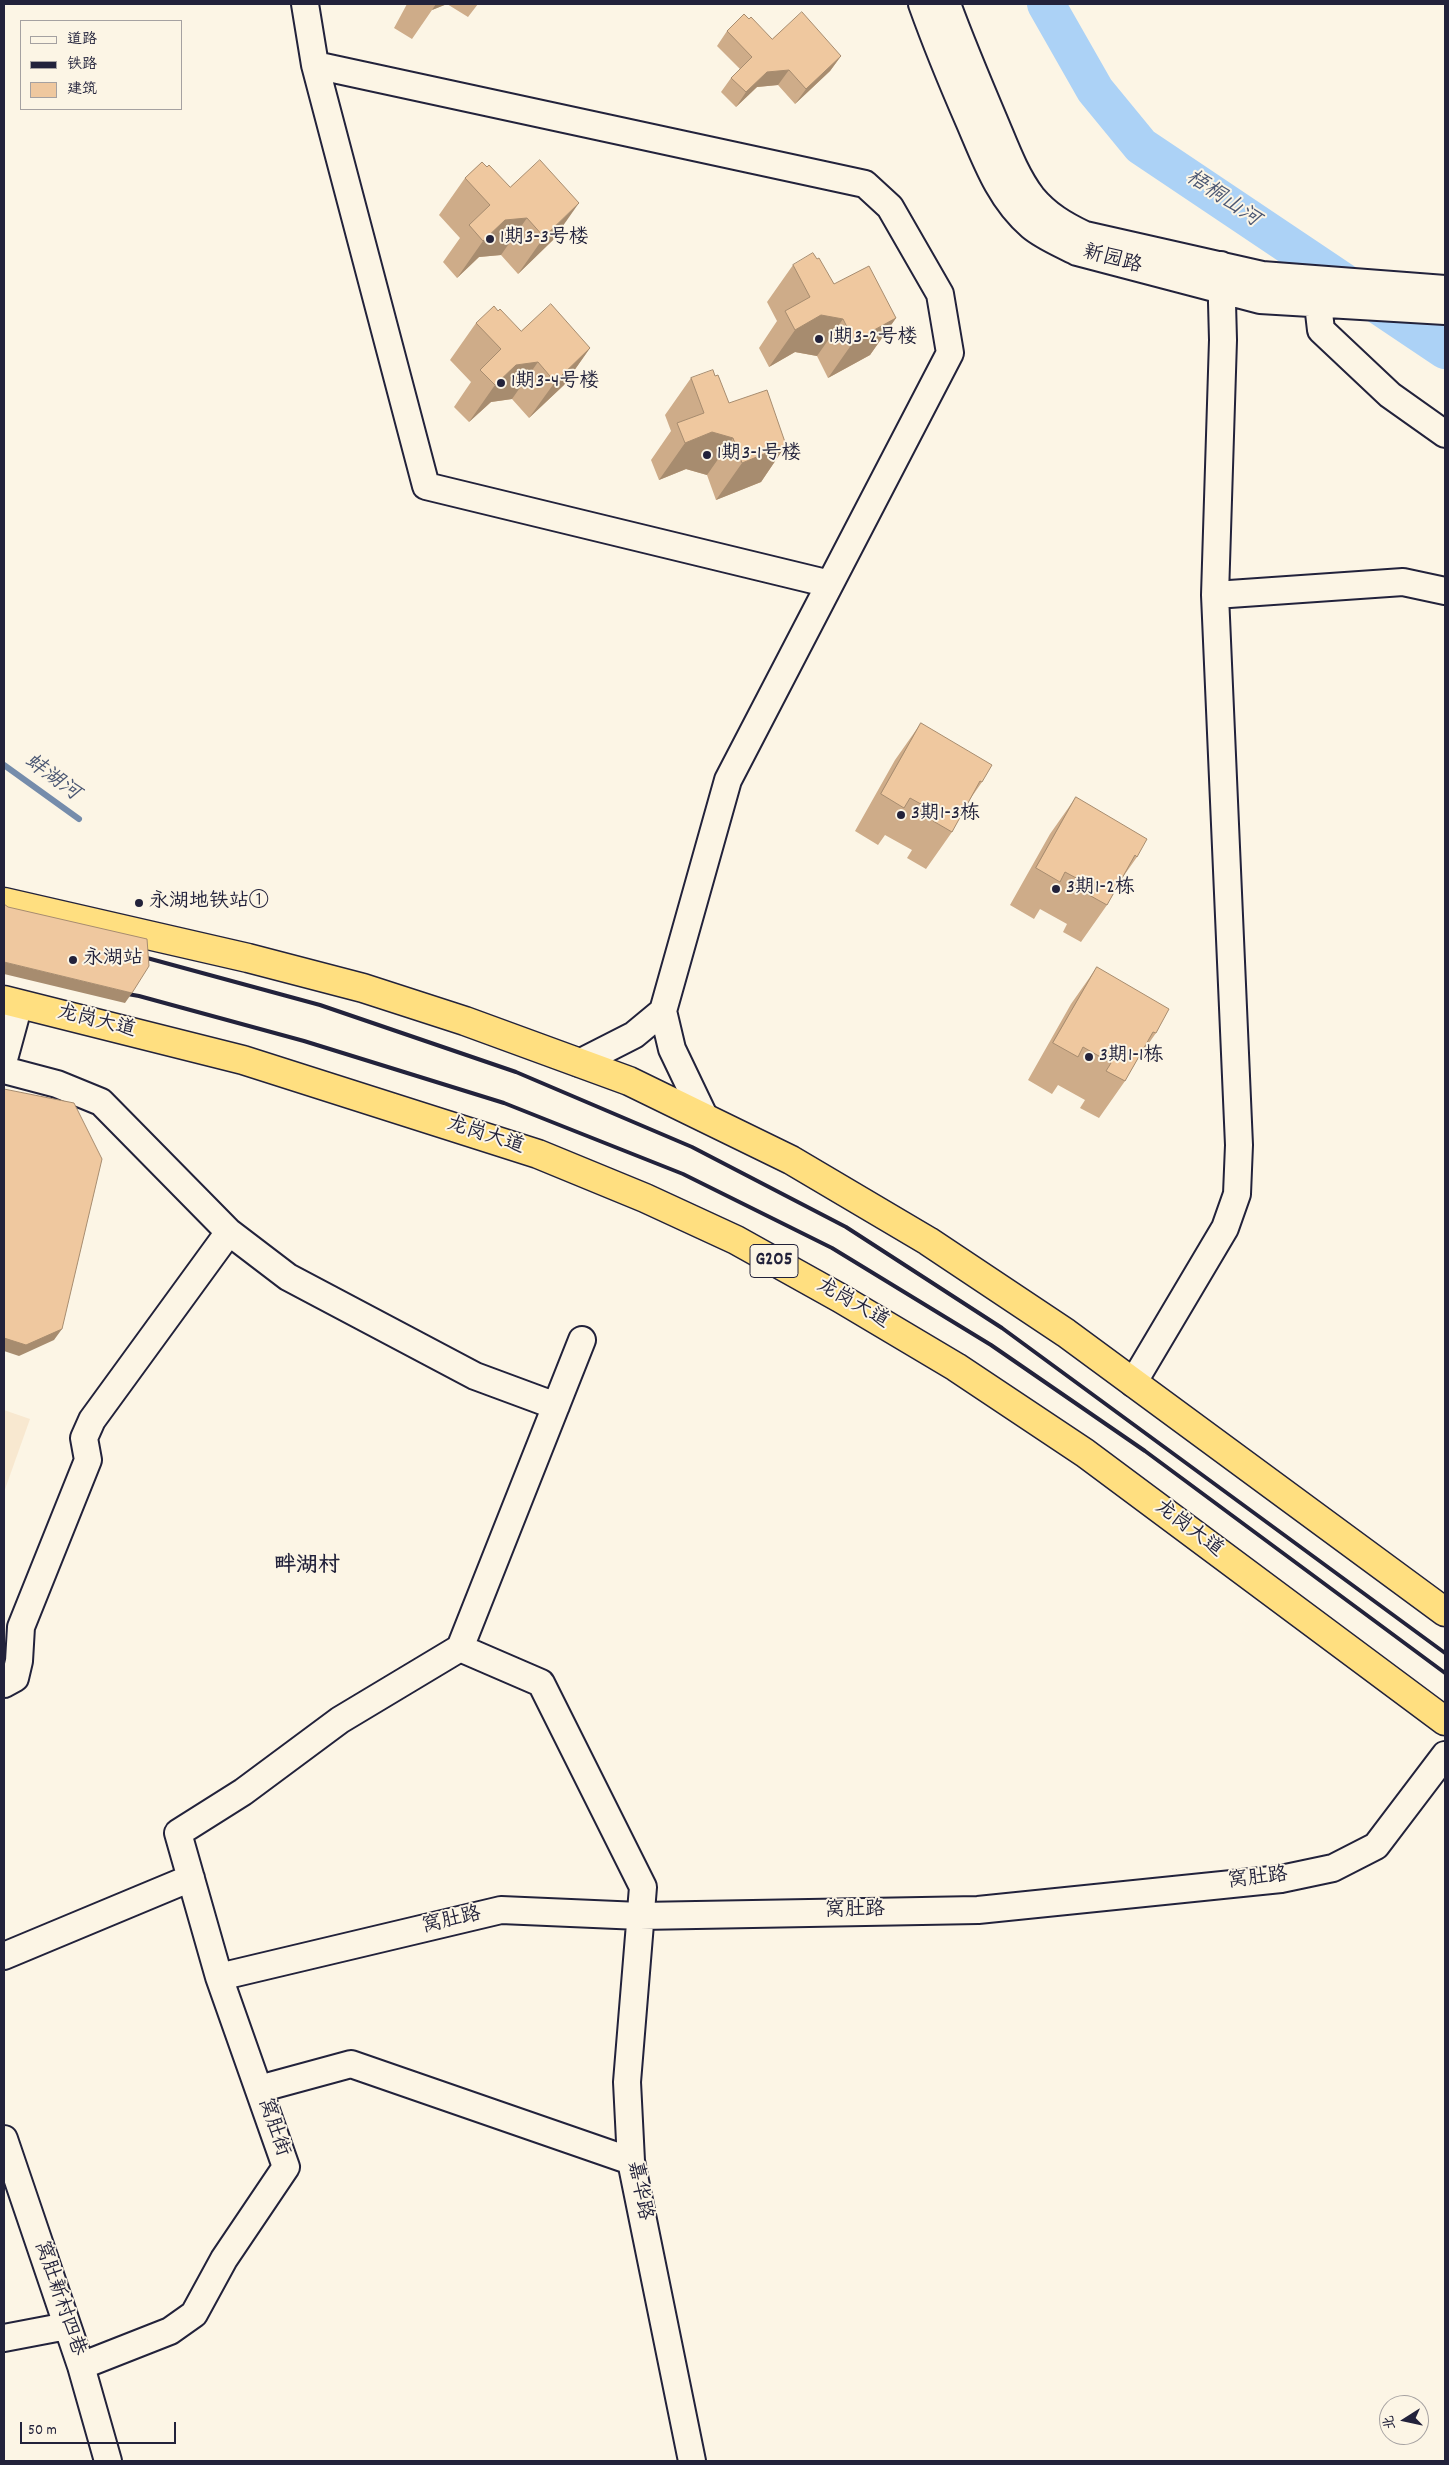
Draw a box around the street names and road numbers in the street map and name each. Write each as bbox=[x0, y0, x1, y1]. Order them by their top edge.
street label: 新园路 bbox=[1080, 242, 1144, 280]
street label: 龙岗大道 bbox=[54, 1002, 138, 1044]
street label: 龙岗大道 bbox=[443, 1113, 527, 1161]
road number: G205 bbox=[750, 1244, 798, 1278]
street label: 龙岗大道 bbox=[811, 1275, 893, 1335]
street label: 龙岗大道 bbox=[1149, 1496, 1227, 1564]
street label: 窝肚路 bbox=[1227, 1864, 1289, 1896]
street label: 窝肚路 bbox=[825, 1899, 885, 1925]
street label: 窝肚路 bbox=[420, 1904, 484, 1940]
street label: 窝肚街 bbox=[251, 2096, 293, 2160]
street label: 嘉华路 bbox=[620, 2159, 656, 2223]
street label: 窝肚新村四巷 bbox=[27, 2238, 89, 2360]

